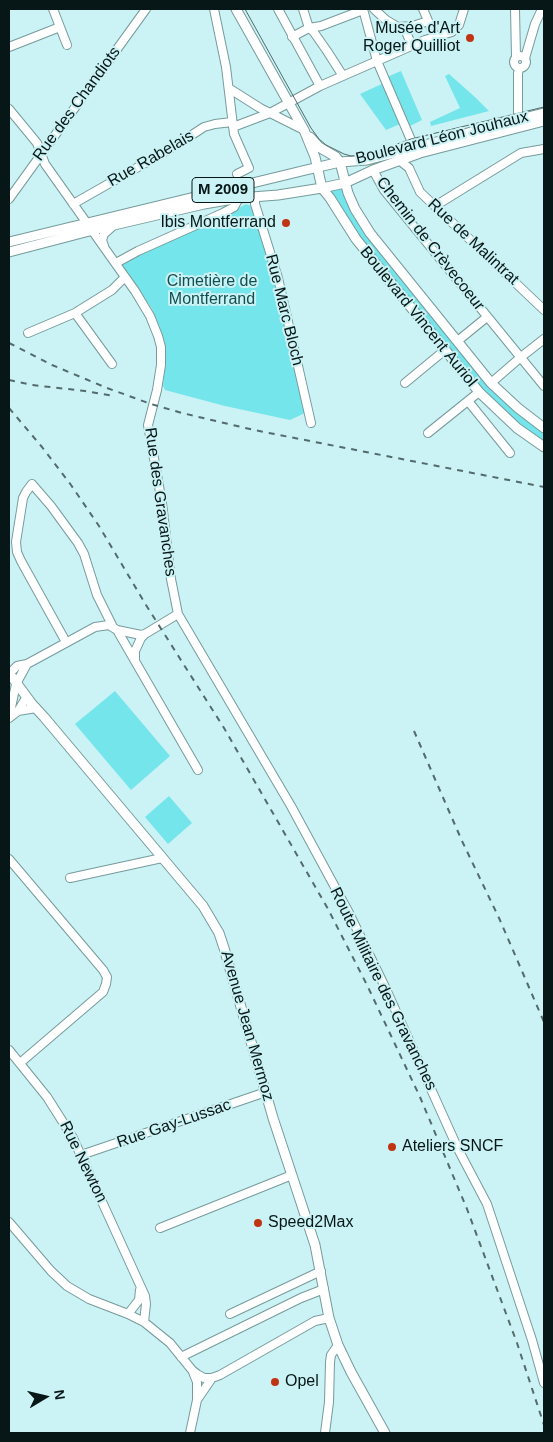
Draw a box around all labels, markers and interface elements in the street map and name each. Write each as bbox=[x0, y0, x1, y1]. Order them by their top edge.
place label: Musée d'Art Roger Quilliot bbox=[363, 19, 460, 57]
marker: Musée d'Art Roger Quilliot bbox=[464, 32, 476, 44]
street label: Rue des Chandiots bbox=[29, 43, 125, 165]
street label: Boulevard Léon Jouhaux bbox=[354, 107, 530, 169]
street label: Rue Rabelais bbox=[105, 127, 197, 191]
street label: Chemin de Crèvecoeur bbox=[372, 173, 488, 315]
road number: M 2009 bbox=[192, 178, 254, 202]
street label: Rue de Malintrat bbox=[424, 195, 522, 289]
place label: Ibis Montferrand bbox=[160, 213, 276, 233]
marker: Ibis Montferrand bbox=[280, 217, 292, 229]
street label: Boulevard Vincent Auriol bbox=[355, 243, 481, 391]
street label: Rue Marc Bloch bbox=[261, 252, 307, 368]
park label: Cimetière de Montferrand bbox=[167, 272, 257, 310]
street label: Rue des Gravanches bbox=[140, 426, 180, 578]
street label: Route Militaire des Gravanches bbox=[325, 884, 441, 1094]
street label: Avenue Jean Mermoz bbox=[216, 949, 278, 1103]
street label: Rue Gay-Lussac bbox=[115, 1096, 233, 1152]
street label: Rue Newton bbox=[55, 1118, 111, 1206]
place label: Ateliers SNCF bbox=[402, 1137, 503, 1157]
marker: Ateliers SNCF bbox=[386, 1141, 398, 1153]
place label: Speed2Max bbox=[268, 1213, 353, 1233]
marker: Speed2Max bbox=[252, 1217, 264, 1229]
north arrow bbox=[20, 1372, 70, 1422]
place label: Opel bbox=[285, 1372, 319, 1392]
marker: Opel bbox=[269, 1376, 281, 1388]
text: N bbox=[51, 1388, 69, 1401]

